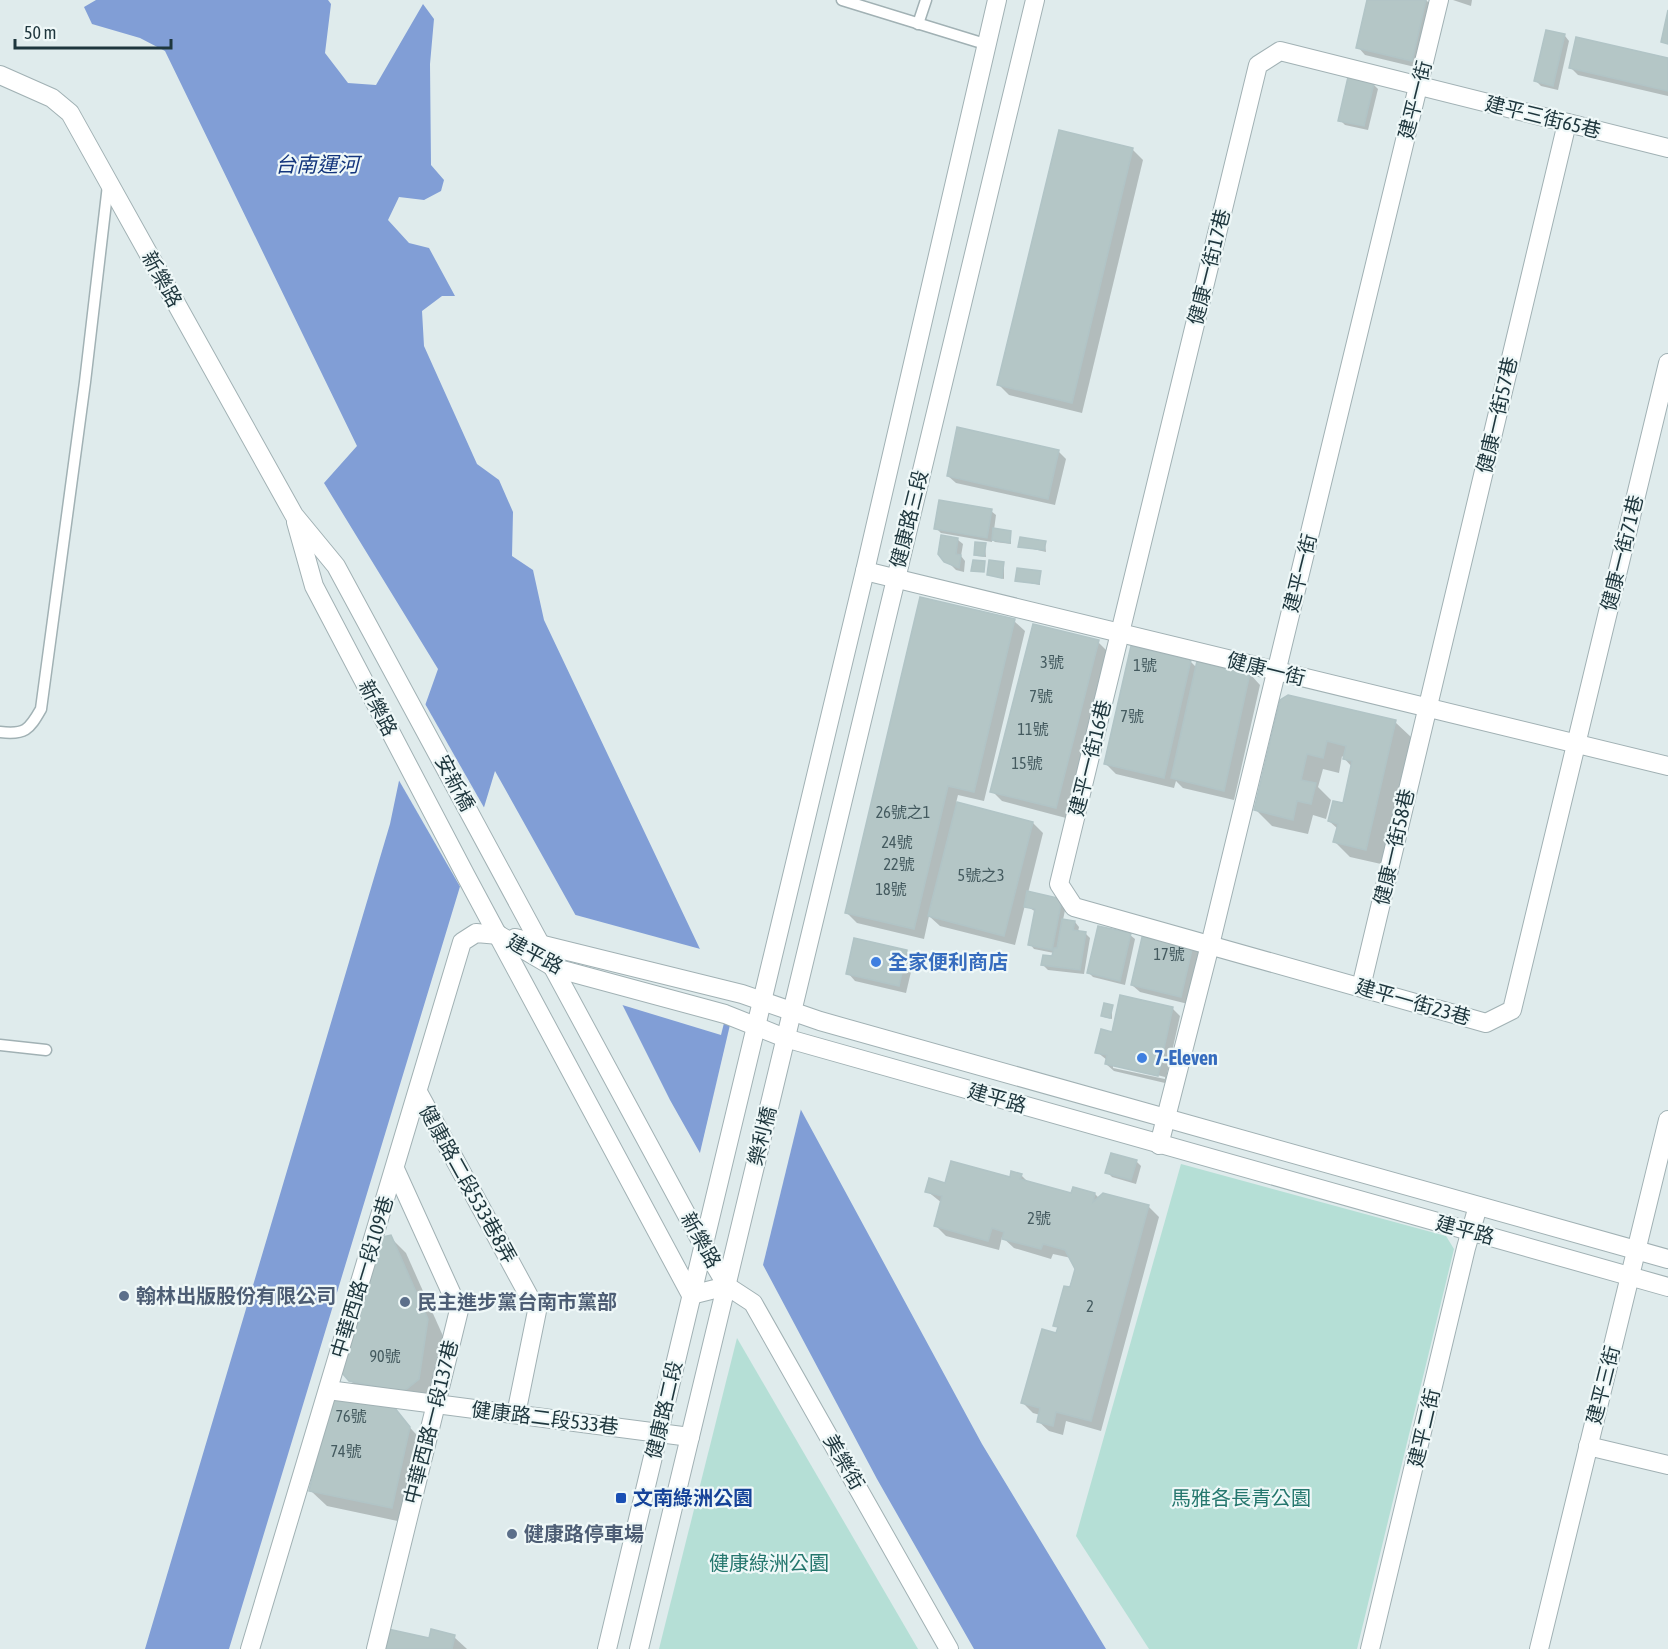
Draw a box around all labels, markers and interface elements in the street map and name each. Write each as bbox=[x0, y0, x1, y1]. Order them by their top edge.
scale bar bbox=[15, 12, 171, 50]
text: 50 m bbox=[24, 22, 56, 43]
street label: 建平一街 bbox=[1394, 58, 1435, 141]
street label: 建平三街65巷 bbox=[1483, 91, 1604, 142]
water label: 台南運河 bbox=[275, 152, 363, 176]
street label: 健康一街17巷 bbox=[1183, 206, 1234, 327]
street label: 新樂路 bbox=[138, 247, 187, 311]
street label: 健康一街57巷 bbox=[1472, 354, 1521, 475]
street label: 健康路三段 bbox=[885, 468, 932, 570]
street label: 健康一街71巷 bbox=[1596, 492, 1647, 613]
street label: 建平一街 bbox=[1279, 531, 1320, 614]
street label: 健康一街 bbox=[1225, 648, 1308, 689]
house number: 3號 bbox=[1040, 653, 1064, 671]
house number: 1號 bbox=[1133, 656, 1157, 674]
street label: 新樂路 bbox=[355, 676, 402, 740]
house number: 7號 bbox=[1029, 687, 1053, 705]
street label: 建平一街16巷 bbox=[1064, 697, 1115, 818]
house number: 7號 bbox=[1120, 707, 1144, 725]
house number: 11號 bbox=[1017, 720, 1049, 738]
street label: 安新橋 bbox=[431, 751, 480, 815]
house number: 15號 bbox=[1011, 754, 1043, 772]
street label: 健康一街58巷 bbox=[1369, 786, 1418, 907]
house number: 26號之1 bbox=[876, 803, 930, 821]
house number: 24號 bbox=[881, 833, 913, 851]
house number: 22號 bbox=[883, 855, 915, 873]
house number: 5號之3 bbox=[957, 866, 1005, 884]
house number: 18號 bbox=[875, 880, 907, 898]
street label: 建平路 bbox=[503, 929, 567, 978]
house number: 17號 bbox=[1153, 945, 1185, 963]
place label: 全家便利商店 bbox=[888, 950, 1008, 973]
marker: 全家便利商店 bbox=[869, 955, 883, 969]
street label: 建平一街23巷 bbox=[1353, 974, 1473, 1029]
place label: 7-Eleven bbox=[1154, 1046, 1218, 1069]
marker: 7-Eleven bbox=[1135, 1051, 1149, 1065]
street label: 建平路 bbox=[965, 1078, 1029, 1117]
street label: 健康路二段533巷8弄 bbox=[415, 1101, 522, 1267]
street label: 樂利橋 bbox=[743, 1104, 780, 1168]
street label: 中華西路一段109巷 bbox=[326, 1193, 397, 1361]
street label: 新樂路 bbox=[677, 1208, 726, 1272]
house number: 2號 bbox=[1027, 1209, 1051, 1227]
street label: 建平路 bbox=[1433, 1211, 1497, 1248]
place label: 翰林出版股份有限公司 bbox=[136, 1284, 336, 1307]
marker: 翰林出版股份有限公司 bbox=[117, 1289, 131, 1303]
place label: 民主進步黨台南市黨部 bbox=[417, 1290, 617, 1313]
marker: 民主進步黨台南市黨部 bbox=[398, 1295, 412, 1309]
house number: 2 bbox=[1086, 1297, 1094, 1315]
street label: 中華西路一段137巷 bbox=[399, 1337, 462, 1506]
street label: 建平三街 bbox=[1582, 1343, 1623, 1426]
house number: 90號 bbox=[369, 1347, 401, 1365]
street label: 健康路二段 bbox=[641, 1359, 686, 1461]
street label: 建平二街 bbox=[1403, 1386, 1444, 1469]
street label: 健康路二段533巷 bbox=[470, 1397, 620, 1438]
house number: 76號 bbox=[335, 1407, 367, 1425]
street label: 美樂街 bbox=[819, 1430, 869, 1493]
house number: 74號 bbox=[330, 1442, 362, 1460]
place label: 文南綠洲公園 bbox=[633, 1486, 753, 1509]
park label: 馬雅各長青公園 bbox=[1171, 1486, 1311, 1509]
marker: 文南綠洲公園 bbox=[614, 1491, 628, 1505]
place label: 健康路停車場 bbox=[524, 1522, 644, 1545]
marker: 健康路停車場 bbox=[505, 1527, 519, 1541]
park label: 健康綠洲公園 bbox=[709, 1551, 829, 1574]

